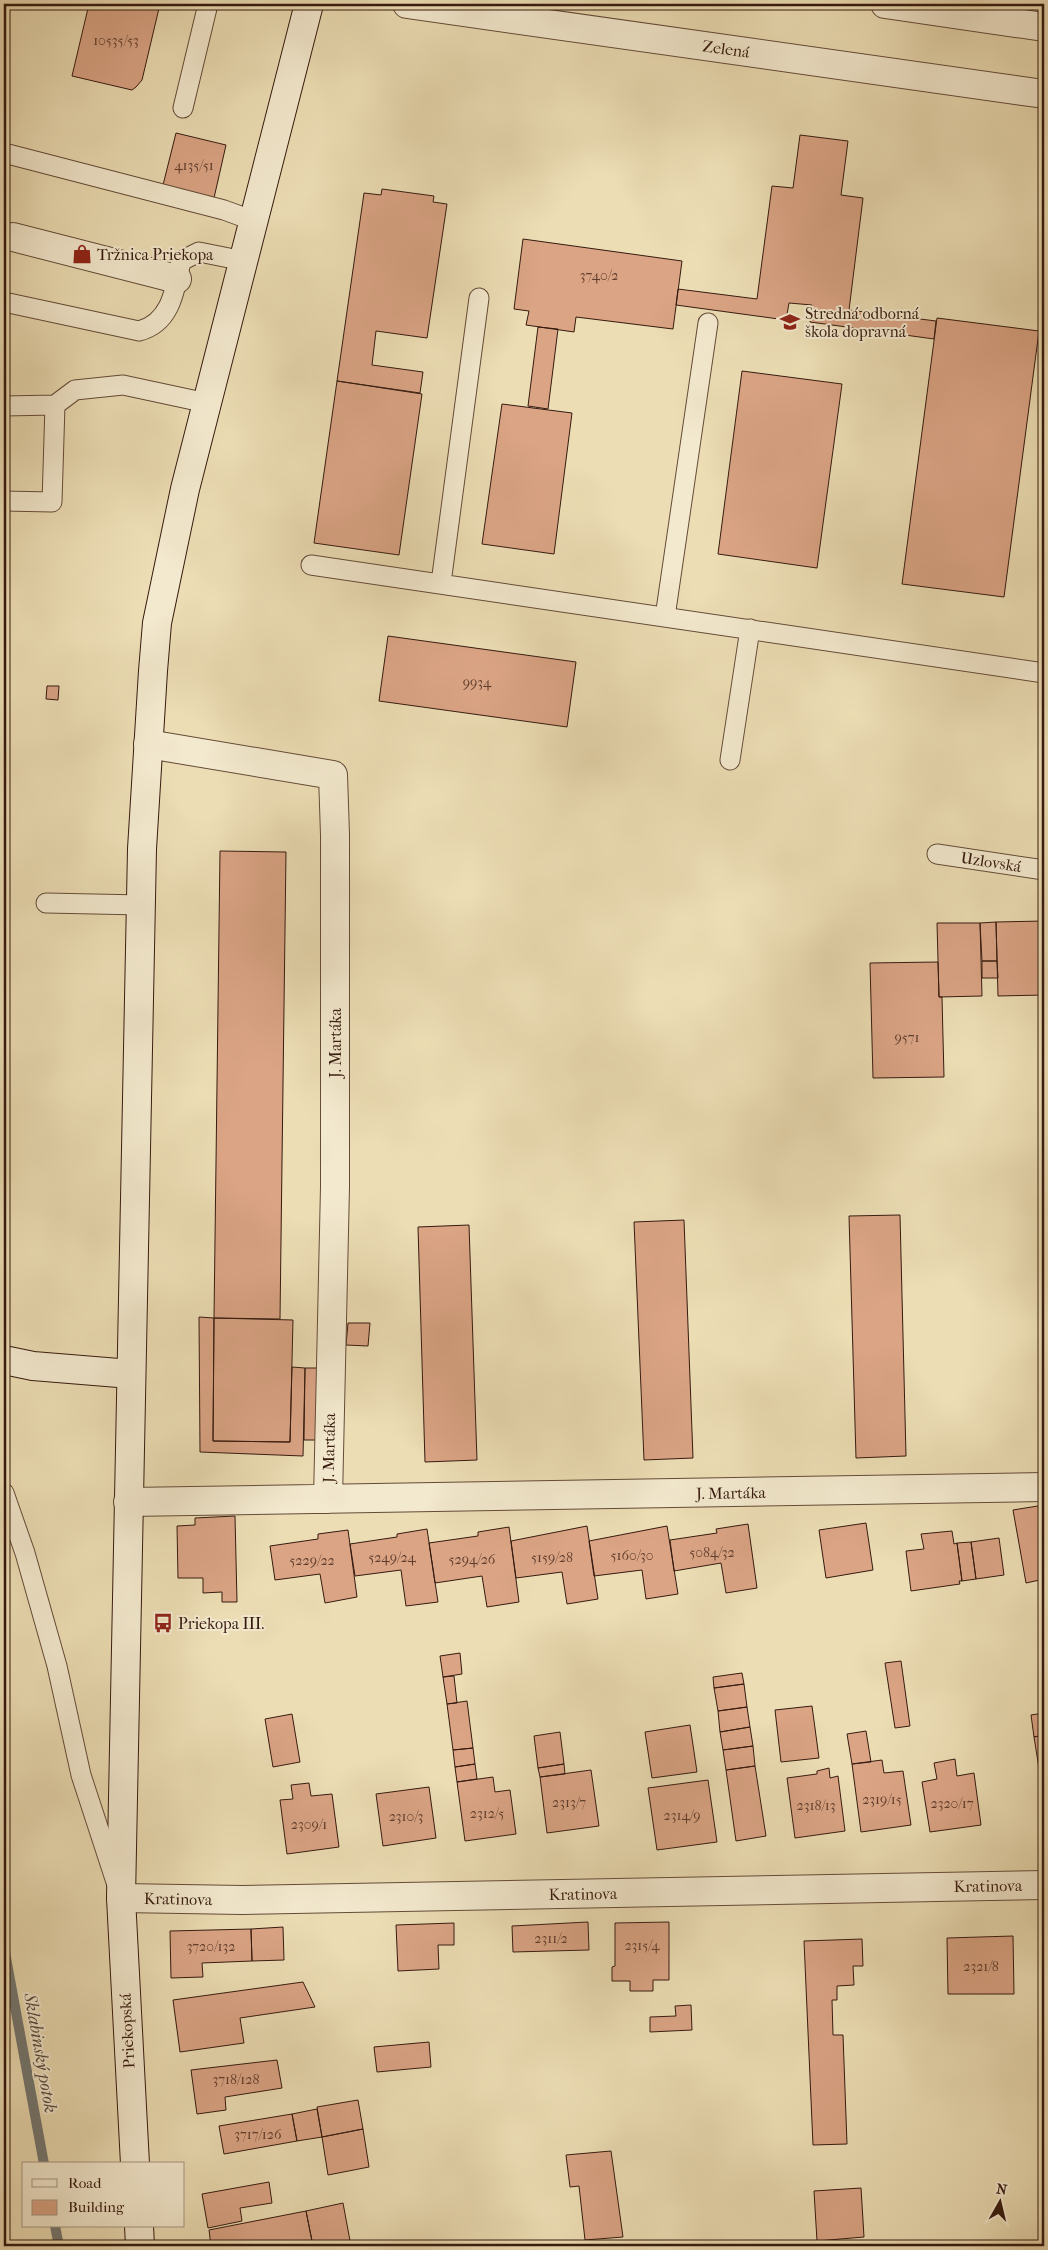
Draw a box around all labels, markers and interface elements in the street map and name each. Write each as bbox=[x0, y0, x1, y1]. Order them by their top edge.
house number: 10535/53 bbox=[93, 32, 139, 49]
street label: Zelená bbox=[701, 36, 751, 62]
house number: 4135/51 bbox=[174, 157, 214, 174]
shop icon: Tržnica Priekopa bbox=[71, 243, 93, 265]
place label: Tržnica Priekopa bbox=[97, 245, 214, 264]
house number: 3740/2 bbox=[580, 267, 618, 284]
place label: Stredná odborná škola dopravná bbox=[805, 304, 920, 341]
school or university icon: Stredná odborná škola dopravná bbox=[779, 311, 801, 333]
house number: 9934 bbox=[463, 674, 492, 691]
street label: Uzlovská bbox=[959, 848, 1023, 876]
street label: J. Martáka bbox=[326, 1008, 345, 1080]
house number: 9571 bbox=[894, 1029, 920, 1046]
street label: J. Martáka bbox=[319, 1412, 339, 1485]
street label: J. Martáka bbox=[694, 1483, 767, 1503]
house number: 5084/32 bbox=[689, 1544, 735, 1561]
house number: 5160/30 bbox=[610, 1547, 654, 1564]
house number: 5249/24 bbox=[368, 1549, 417, 1566]
house number: 5159/28 bbox=[531, 1549, 573, 1566]
house number: 5294/26 bbox=[449, 1551, 496, 1568]
house number: 5229/22 bbox=[289, 1552, 335, 1569]
bus stop icon: Priekopa III. bbox=[152, 1612, 174, 1634]
place label: Priekopa III. bbox=[178, 1614, 264, 1633]
house number: 2319/15 bbox=[862, 1791, 902, 1808]
house number: 2313/7 bbox=[552, 1794, 586, 1811]
house number: 2320/17 bbox=[930, 1795, 974, 1812]
house number: 2318/13 bbox=[796, 1797, 836, 1814]
house number: 2312/5 bbox=[470, 1805, 504, 1822]
house number: 2314/9 bbox=[664, 1807, 700, 1824]
house number: 2310/3 bbox=[389, 1808, 423, 1825]
house number: 2309/1 bbox=[291, 1816, 327, 1833]
street label: Kratinova bbox=[954, 1876, 1023, 1896]
street label: Kratinova bbox=[549, 1884, 618, 1904]
street label: Kratinova bbox=[144, 1889, 213, 1909]
house number: 2311/2 bbox=[534, 1930, 568, 1947]
house number: 2315/4 bbox=[624, 1937, 660, 1954]
house number: 3720/132 bbox=[187, 1938, 235, 1955]
house number: 2321/8 bbox=[963, 1958, 999, 1975]
water label: Sklabinský potok bbox=[19, 1990, 61, 2115]
street label: Priekopská bbox=[116, 1992, 138, 2069]
house number: 3718/128 bbox=[212, 2071, 260, 2088]
house number: 3717/126 bbox=[234, 2126, 282, 2143]
legend bbox=[22, 2162, 185, 2228]
text: Road bbox=[68, 2174, 102, 2192]
north arrow bbox=[976, 2178, 1026, 2228]
text: N bbox=[995, 2180, 1009, 2199]
text: Building bbox=[68, 2198, 125, 2216]

